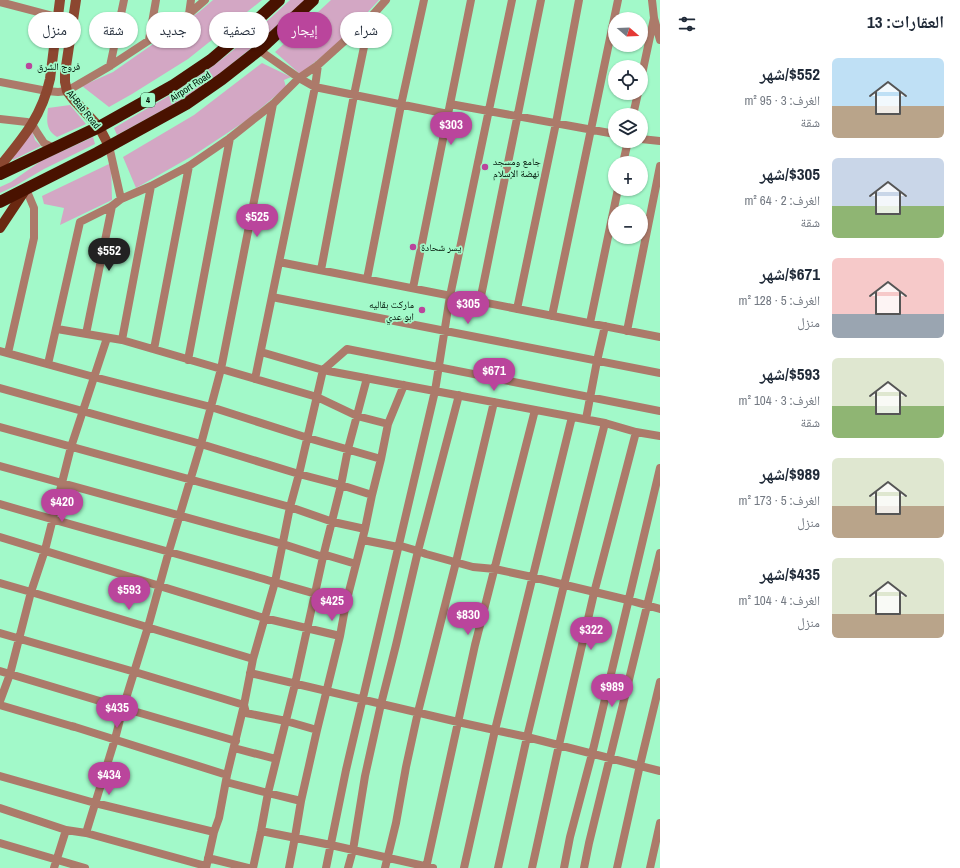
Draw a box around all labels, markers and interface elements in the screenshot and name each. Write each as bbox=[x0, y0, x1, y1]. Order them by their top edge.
text: العقارات: 13 bbox=[867, 10, 944, 33]
chip: منزل bbox=[28, 12, 81, 48]
chip: شقة bbox=[89, 12, 138, 48]
chip: جديد bbox=[146, 12, 201, 48]
chip: تصفية bbox=[209, 12, 269, 48]
chip: إيجار bbox=[277, 12, 332, 48]
chip: شراء bbox=[340, 12, 392, 48]
north arrow bbox=[608, 12, 648, 52]
map controls bbox=[608, 12, 648, 244]
icon: filters bbox=[676, 13, 698, 35]
place label: فروج الشرق bbox=[37, 60, 80, 73]
button: locate bbox=[608, 60, 648, 100]
marker: فروج الشرق bbox=[24, 61, 34, 71]
text: $552/شهر bbox=[760, 62, 820, 85]
street label: Airport Road bbox=[166, 68, 213, 105]
icon: home bbox=[864, 74, 912, 122]
street label: Al-Bab Road bbox=[63, 86, 103, 131]
text: الغرف: 3 · 95 m² bbox=[744, 92, 820, 109]
road number: 4 bbox=[141, 93, 155, 107]
button: layers bbox=[608, 108, 648, 148]
pin: $303 bbox=[427, 112, 475, 146]
text: شقة bbox=[801, 114, 820, 131]
text: $303 bbox=[439, 116, 463, 133]
place label: جامع ومسجد نهضة الإسلام bbox=[493, 155, 541, 181]
button: + bbox=[608, 156, 648, 196]
marker: جامع ومسجد نهضة الإسلام bbox=[480, 162, 490, 172]
text: $305/شهر bbox=[760, 162, 820, 185]
icon: home bbox=[864, 174, 912, 222]
text: الغرف: 2 · 64 m² bbox=[744, 192, 820, 209]
pin: $525 bbox=[233, 204, 281, 238]
button: − bbox=[608, 204, 648, 244]
text: $525 bbox=[245, 208, 269, 225]
text: شقة bbox=[801, 214, 820, 231]
pin: $552 bbox=[85, 238, 133, 272]
place label: يسر شحادة bbox=[421, 241, 461, 254]
text: $552 bbox=[97, 242, 121, 259]
marker: يسر شحادة bbox=[408, 242, 418, 252]
text: $671/شهر bbox=[760, 262, 820, 285]
icon: home bbox=[864, 274, 912, 322]
pin: $305 bbox=[444, 291, 492, 325]
text: الغرف: 5 · 128 m² bbox=[739, 292, 820, 309]
text: $305 bbox=[456, 295, 480, 312]
place label: ماركت بقاليه ابو عدي bbox=[369, 298, 414, 325]
marker: ماركت بقاليه ابو عدي bbox=[417, 305, 427, 315]
text: منزل bbox=[797, 314, 820, 331]
pin: $671 bbox=[470, 358, 518, 392]
text: $671 bbox=[482, 362, 506, 379]
text: $593/شهر bbox=[760, 362, 820, 385]
icon: home bbox=[864, 374, 912, 422]
text: الغرف: 3 · 104 m² bbox=[739, 392, 820, 409]
text: شقة bbox=[801, 414, 820, 431]
text: $989/شهر bbox=[760, 462, 820, 485]
icon: home bbox=[864, 474, 912, 522]
pin: $420 bbox=[38, 489, 86, 523]
text: الغرف: 5 · 173 m² bbox=[739, 492, 820, 509]
text: $420 bbox=[50, 493, 74, 510]
text: منزل bbox=[797, 514, 820, 531]
text: $435/شهر bbox=[760, 562, 820, 585]
icon: home bbox=[864, 574, 912, 622]
pin: $593 bbox=[105, 577, 153, 611]
text: $593 bbox=[117, 581, 141, 598]
pin: $425 bbox=[308, 588, 356, 622]
text: $425 bbox=[320, 592, 344, 609]
text: الغرف: 4 · 104 m² bbox=[739, 592, 820, 609]
pin: $830 bbox=[444, 602, 492, 636]
text: $830 bbox=[456, 606, 480, 623]
text: منزل bbox=[797, 614, 820, 631]
pin: $322 bbox=[567, 617, 615, 651]
text: $322 bbox=[579, 621, 603, 638]
pin: $989 bbox=[588, 674, 636, 708]
text: $989 bbox=[600, 678, 624, 695]
pin: $435 bbox=[93, 695, 141, 729]
text: $435 bbox=[105, 699, 129, 716]
pin: $434 bbox=[85, 762, 133, 796]
text: $434 bbox=[97, 766, 121, 783]

